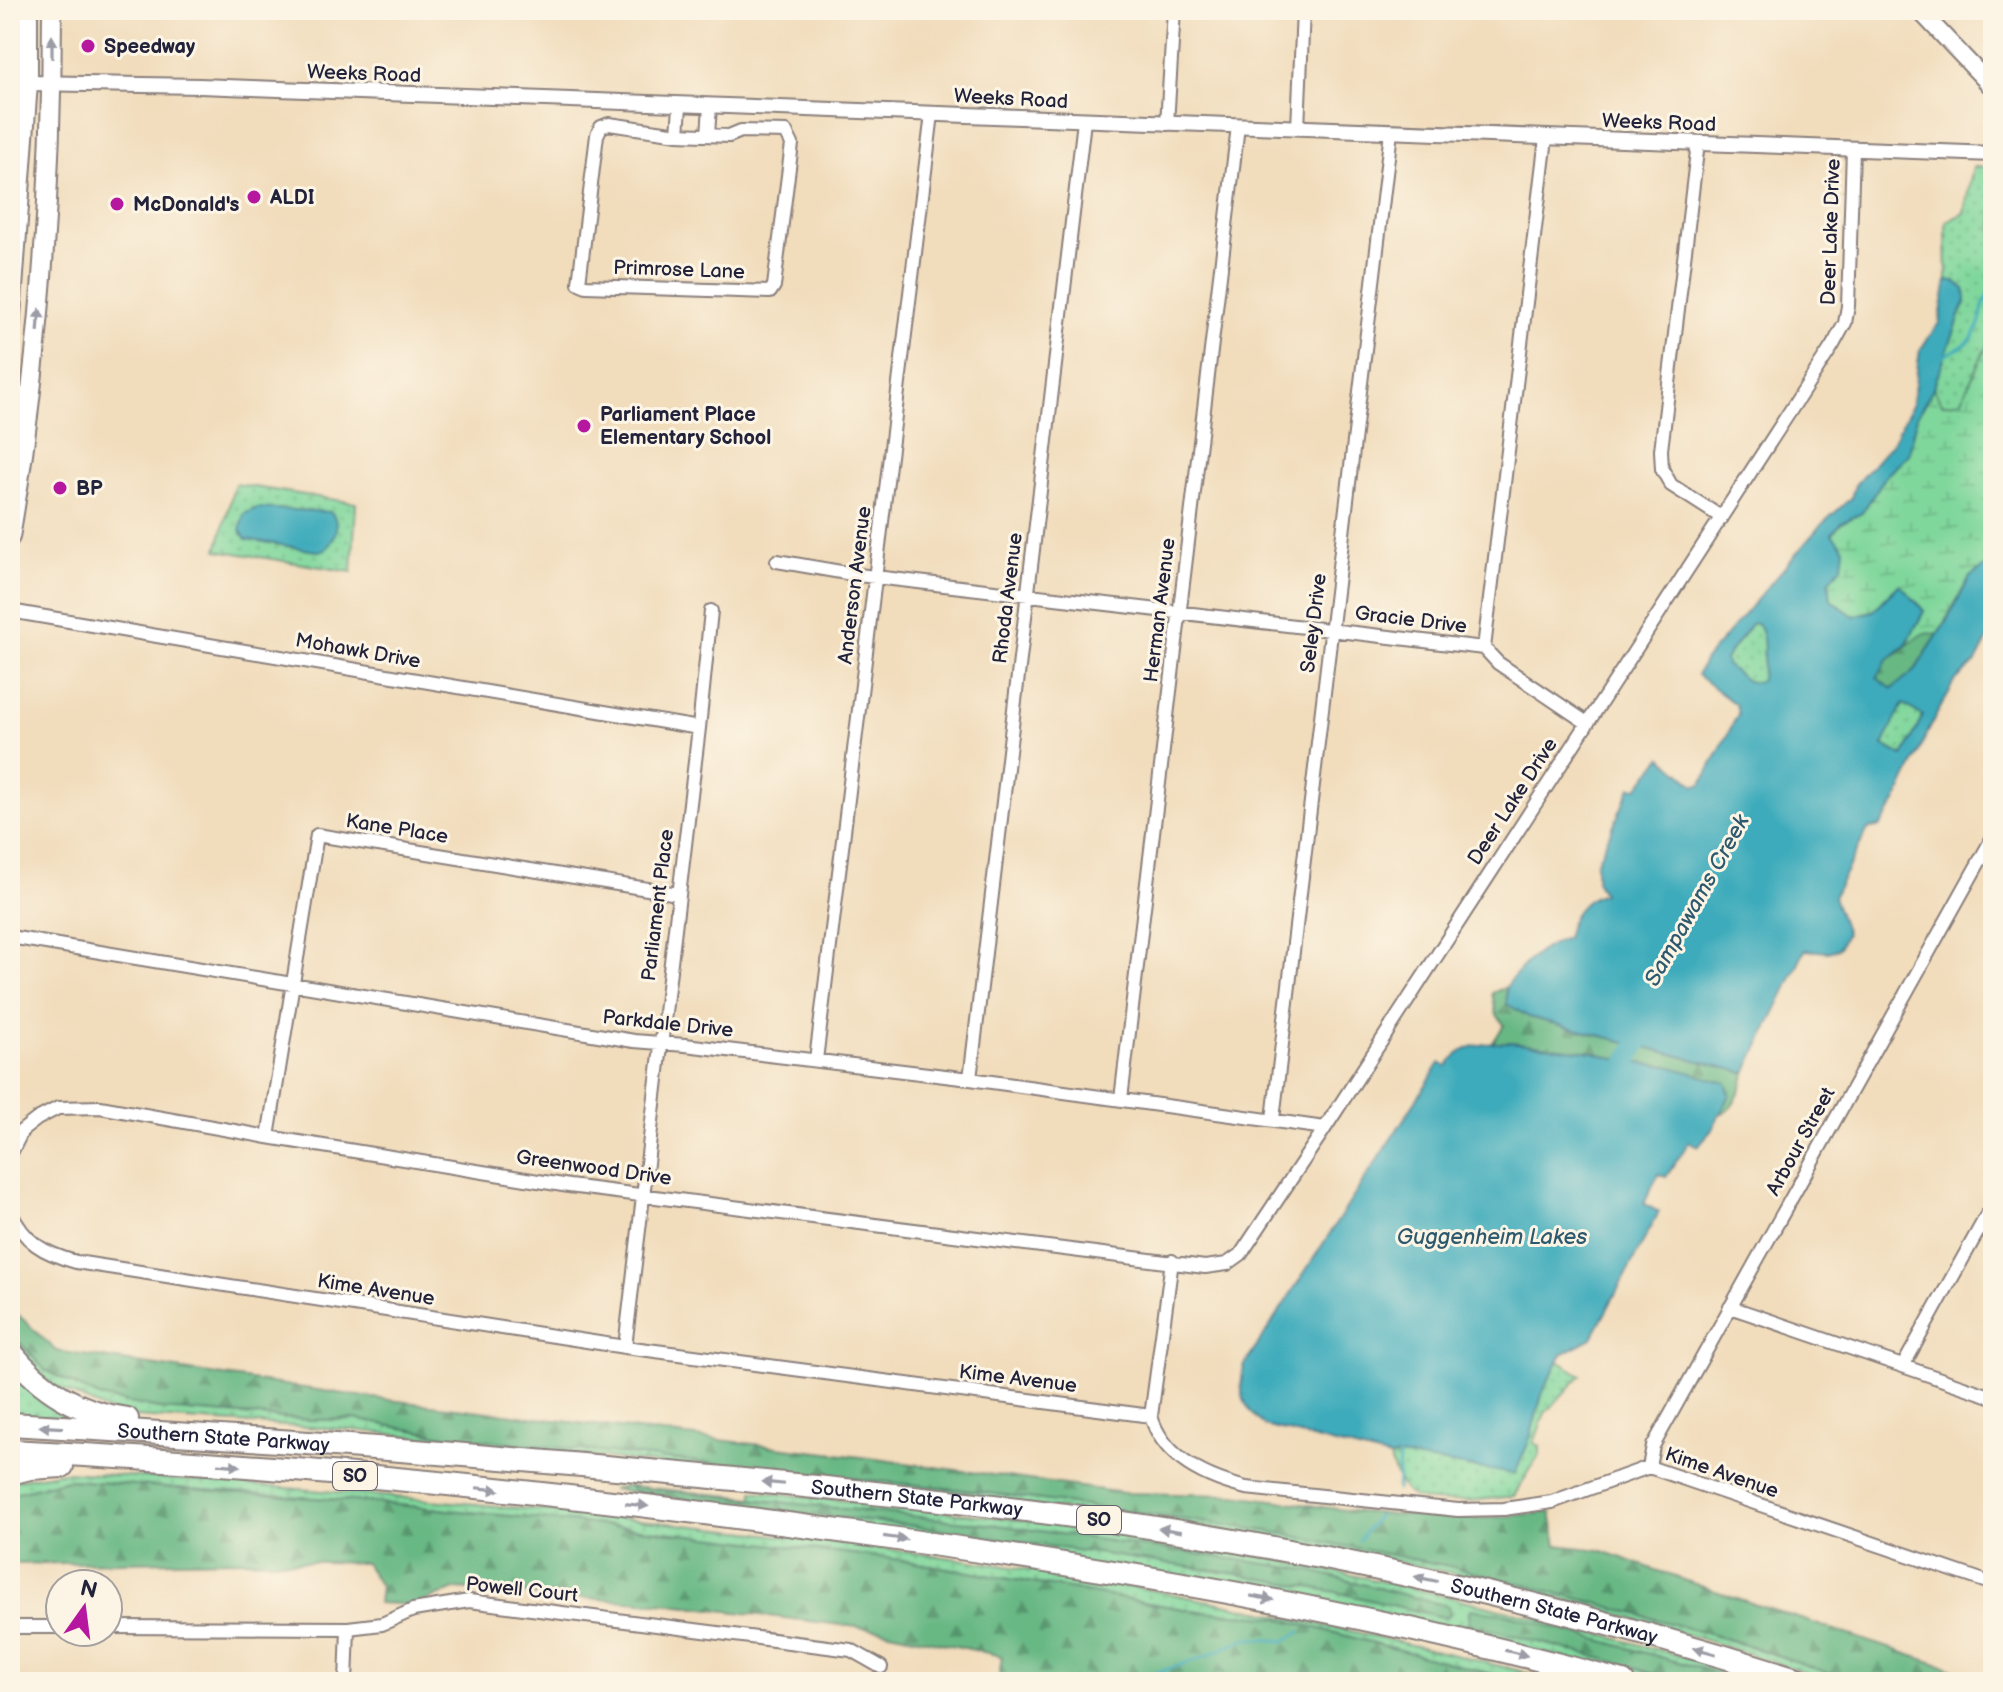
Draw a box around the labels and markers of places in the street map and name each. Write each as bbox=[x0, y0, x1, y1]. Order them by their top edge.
place label: Speedway bbox=[104, 35, 196, 59]
marker: Speedway bbox=[79, 37, 97, 55]
place label: ALDI bbox=[269, 186, 314, 210]
marker: ALDI bbox=[245, 188, 263, 206]
place label: McDonald's bbox=[133, 193, 240, 217]
marker: McDonald's bbox=[108, 195, 126, 213]
place label: Parliament Place Elementary School bbox=[600, 403, 771, 450]
marker: Parliament Place Elementary School bbox=[575, 417, 593, 435]
place label: BP bbox=[76, 477, 103, 501]
marker: BP bbox=[51, 479, 69, 497]

